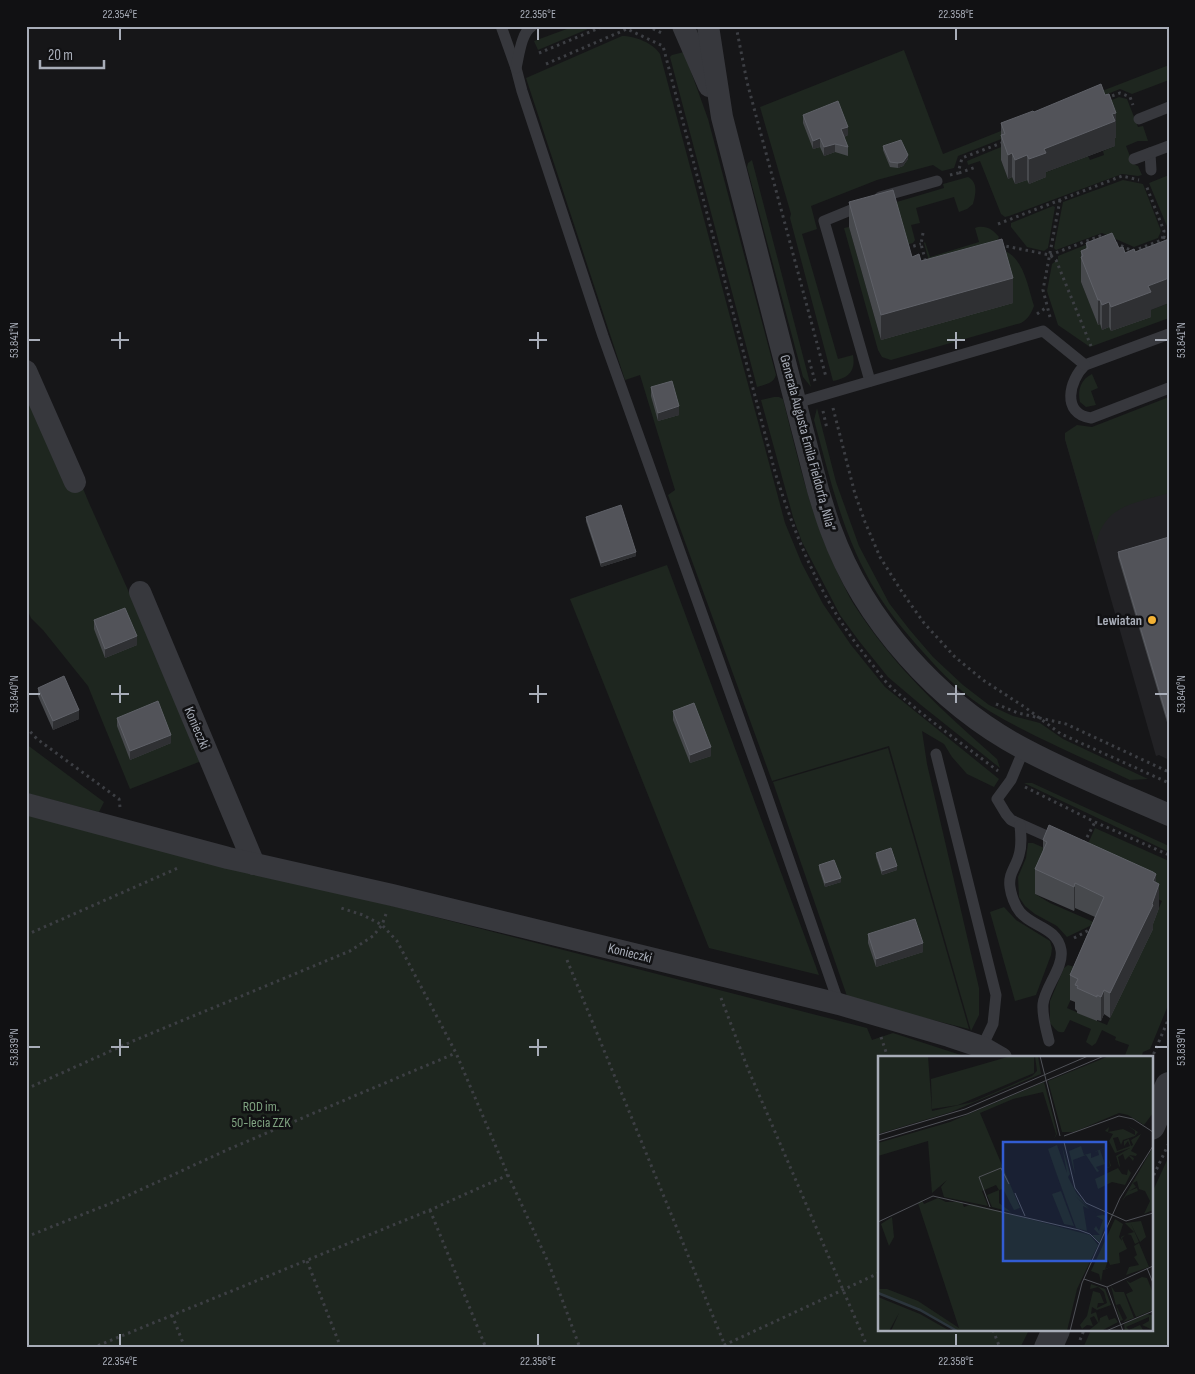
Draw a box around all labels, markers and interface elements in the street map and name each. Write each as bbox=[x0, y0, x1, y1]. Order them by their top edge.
text: 22.354°E bbox=[102, 7, 138, 22]
text: 22.356°E bbox=[520, 7, 556, 22]
text: 22.358°E bbox=[938, 7, 974, 22]
scale bar bbox=[40, 38, 104, 70]
text: 20 m bbox=[48, 46, 73, 65]
text: 53.841°N bbox=[7, 322, 22, 358]
text: 53.841°N bbox=[1174, 322, 1189, 358]
street label: Generała Augusta Emila Fieldorfa „Nila” bbox=[776, 353, 840, 533]
place label: Lewiatan bbox=[1097, 612, 1142, 629]
marker: Lewiatan bbox=[1146, 614, 1158, 626]
text: 53.840°N bbox=[7, 675, 22, 713]
text: 53.840°N bbox=[1174, 675, 1189, 713]
street label: Konieczki bbox=[180, 704, 214, 752]
street label: Konieczki bbox=[606, 939, 654, 967]
text: 53.839°N bbox=[7, 1028, 22, 1066]
text: 53.839°N bbox=[1174, 1028, 1189, 1066]
inset map bbox=[878, 1056, 1152, 1332]
park label: ROD im. 50-lecia ZZK bbox=[231, 1098, 291, 1131]
text: 22.354°E bbox=[102, 1354, 138, 1369]
text: 22.356°E bbox=[520, 1354, 556, 1369]
text: 22.358°E bbox=[938, 1354, 974, 1369]

